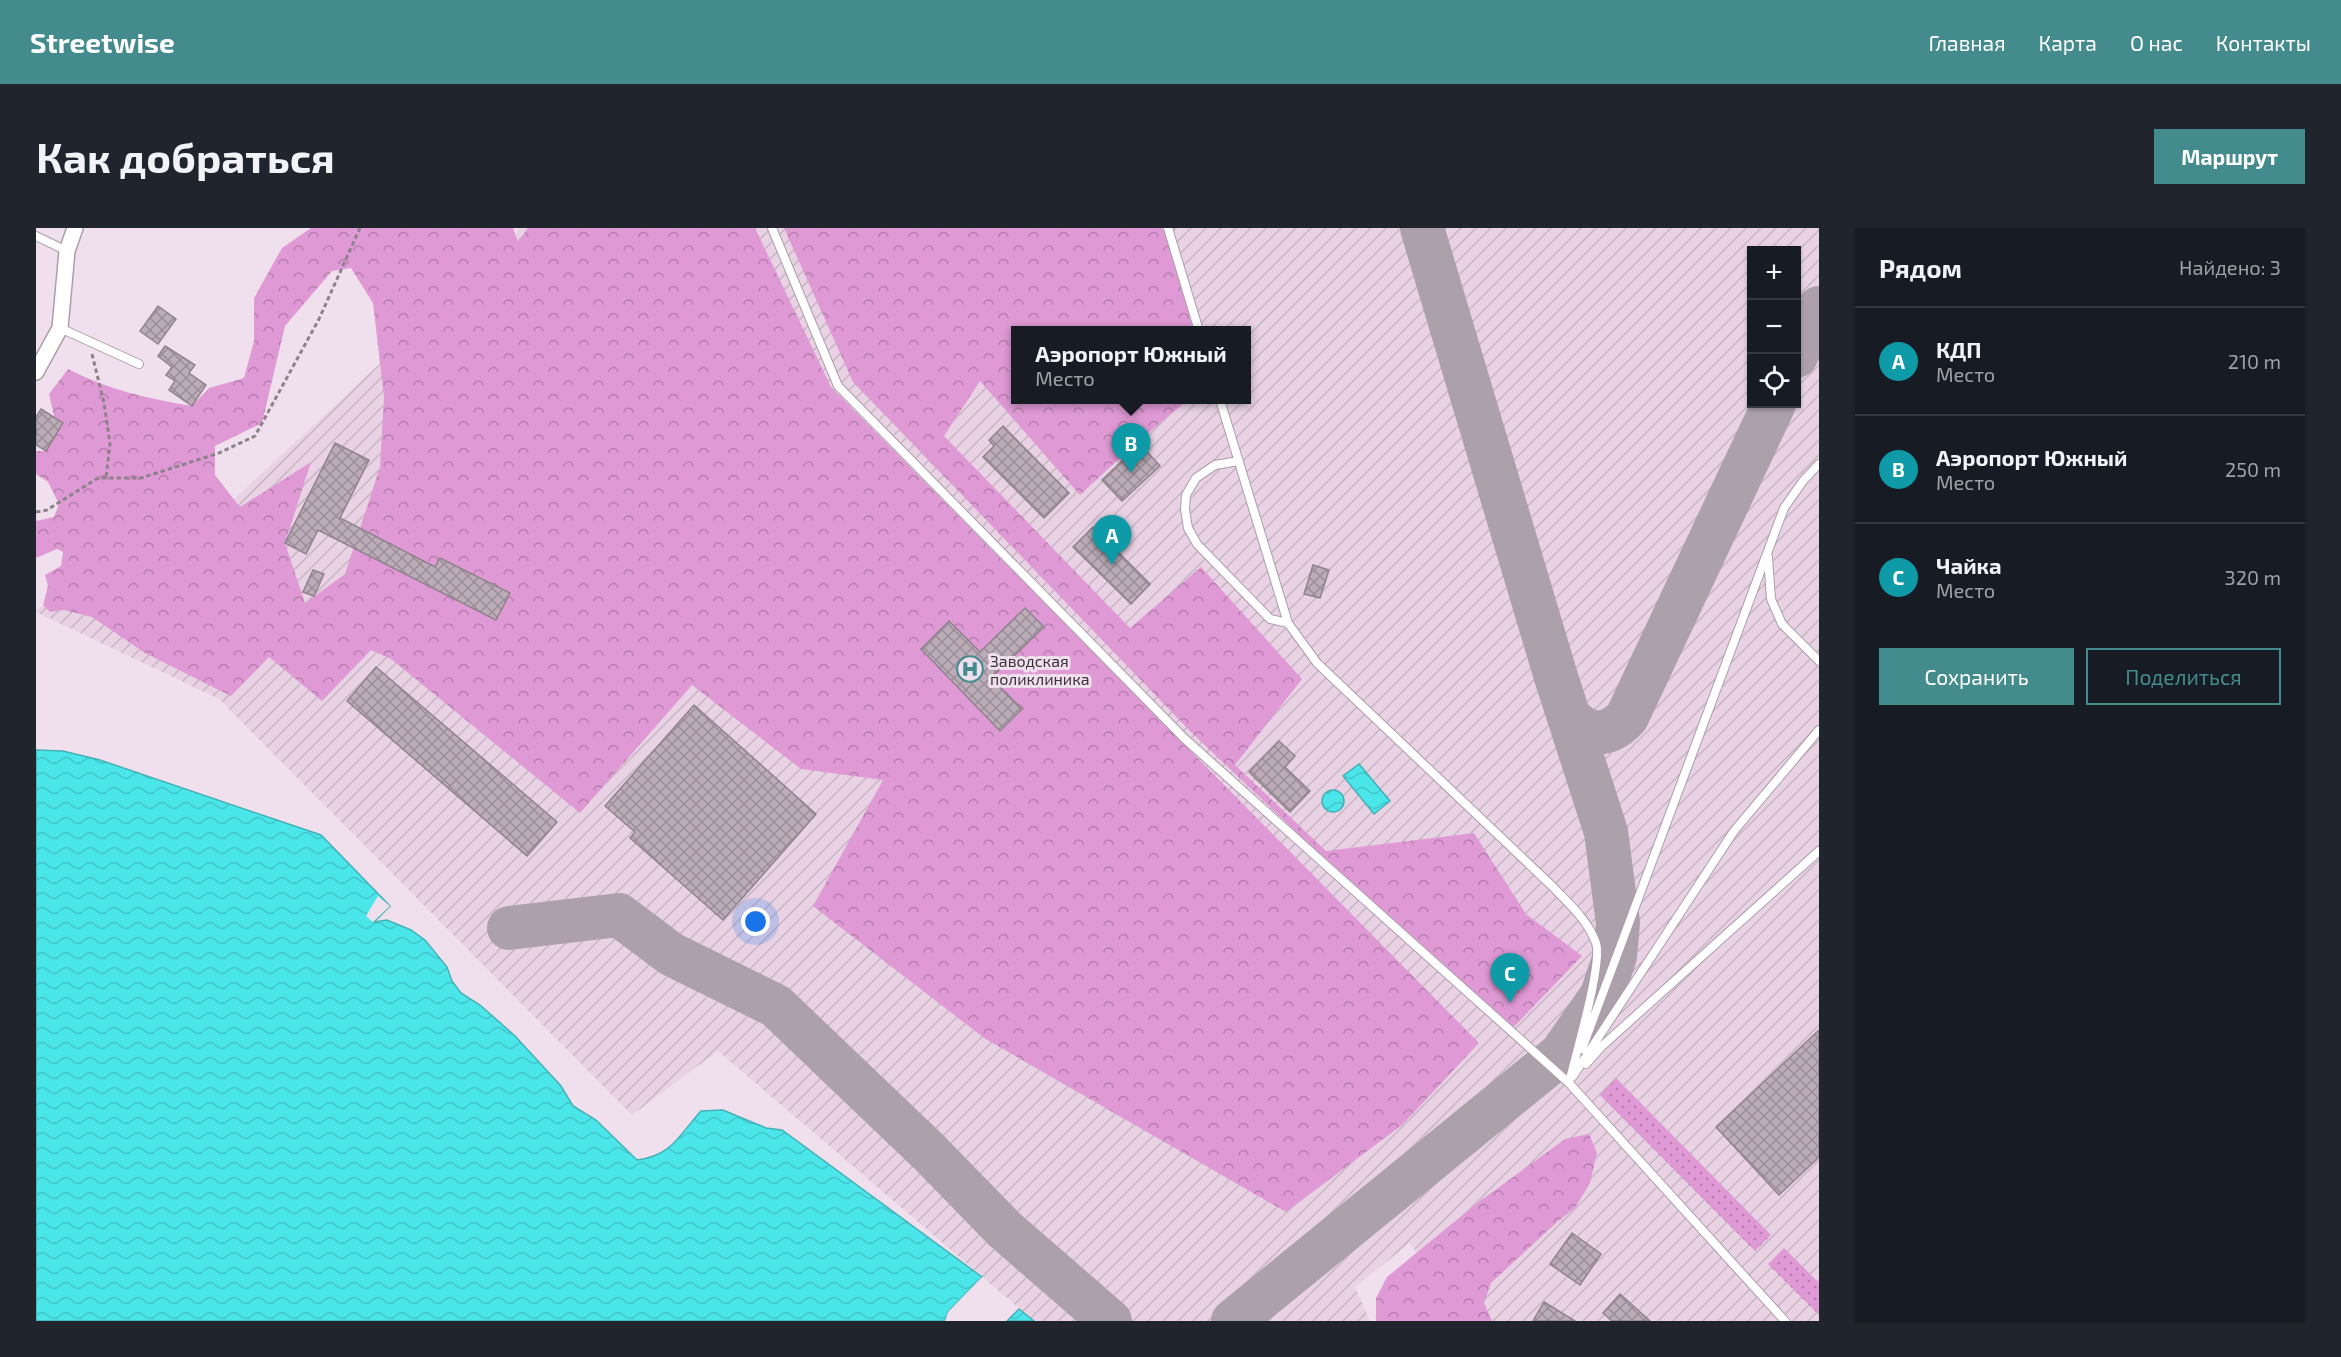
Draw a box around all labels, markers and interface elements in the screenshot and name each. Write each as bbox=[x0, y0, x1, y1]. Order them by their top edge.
text: Streetwise bbox=[30, 25, 175, 59]
text: Главная bbox=[1929, 30, 2006, 55]
text: Карта bbox=[2039, 30, 2097, 55]
text: О нас bbox=[2130, 30, 2183, 55]
text: Контакты bbox=[2216, 30, 2311, 55]
button: Маршрут bbox=[2154, 129, 2305, 184]
text: Как добраться bbox=[36, 131, 335, 181]
map controls bbox=[1747, 246, 1801, 408]
button: + bbox=[1747, 246, 1801, 300]
text: Рядом bbox=[1879, 252, 1962, 283]
text: Найдено: 3 bbox=[2179, 255, 2281, 279]
button: − bbox=[1747, 300, 1801, 354]
popup bbox=[1011, 326, 1251, 404]
text: КДП bbox=[1936, 336, 1982, 362]
text: Аэропорт Южный bbox=[1035, 340, 1227, 366]
text: A bbox=[1892, 349, 1905, 373]
text: 210 m bbox=[2228, 349, 2281, 373]
button: locate bbox=[1747, 354, 1801, 408]
text: Место bbox=[1936, 362, 1995, 386]
text: Место bbox=[1035, 366, 1095, 390]
pin: B bbox=[1112, 424, 1150, 473]
text: Аэропорт Южный bbox=[1936, 444, 2127, 470]
text: B bbox=[1892, 457, 1905, 481]
text: 250 m bbox=[2225, 457, 2281, 481]
text: Место bbox=[1936, 470, 1995, 494]
pin: A bbox=[1092, 516, 1132, 565]
text: Чайка bbox=[1936, 552, 2002, 578]
text: C bbox=[1893, 565, 1904, 589]
text: 320 m bbox=[2225, 565, 2281, 589]
text: Место bbox=[1936, 578, 1995, 602]
button: Сохранить bbox=[1879, 648, 2074, 705]
button: Поделиться bbox=[2086, 648, 2281, 705]
place label: Заводская поликлиника bbox=[990, 651, 1090, 688]
hospital icon: Заводская поликлиника bbox=[955, 654, 985, 684]
your location bbox=[741, 907, 770, 936]
pin: C bbox=[1490, 954, 1530, 1003]

